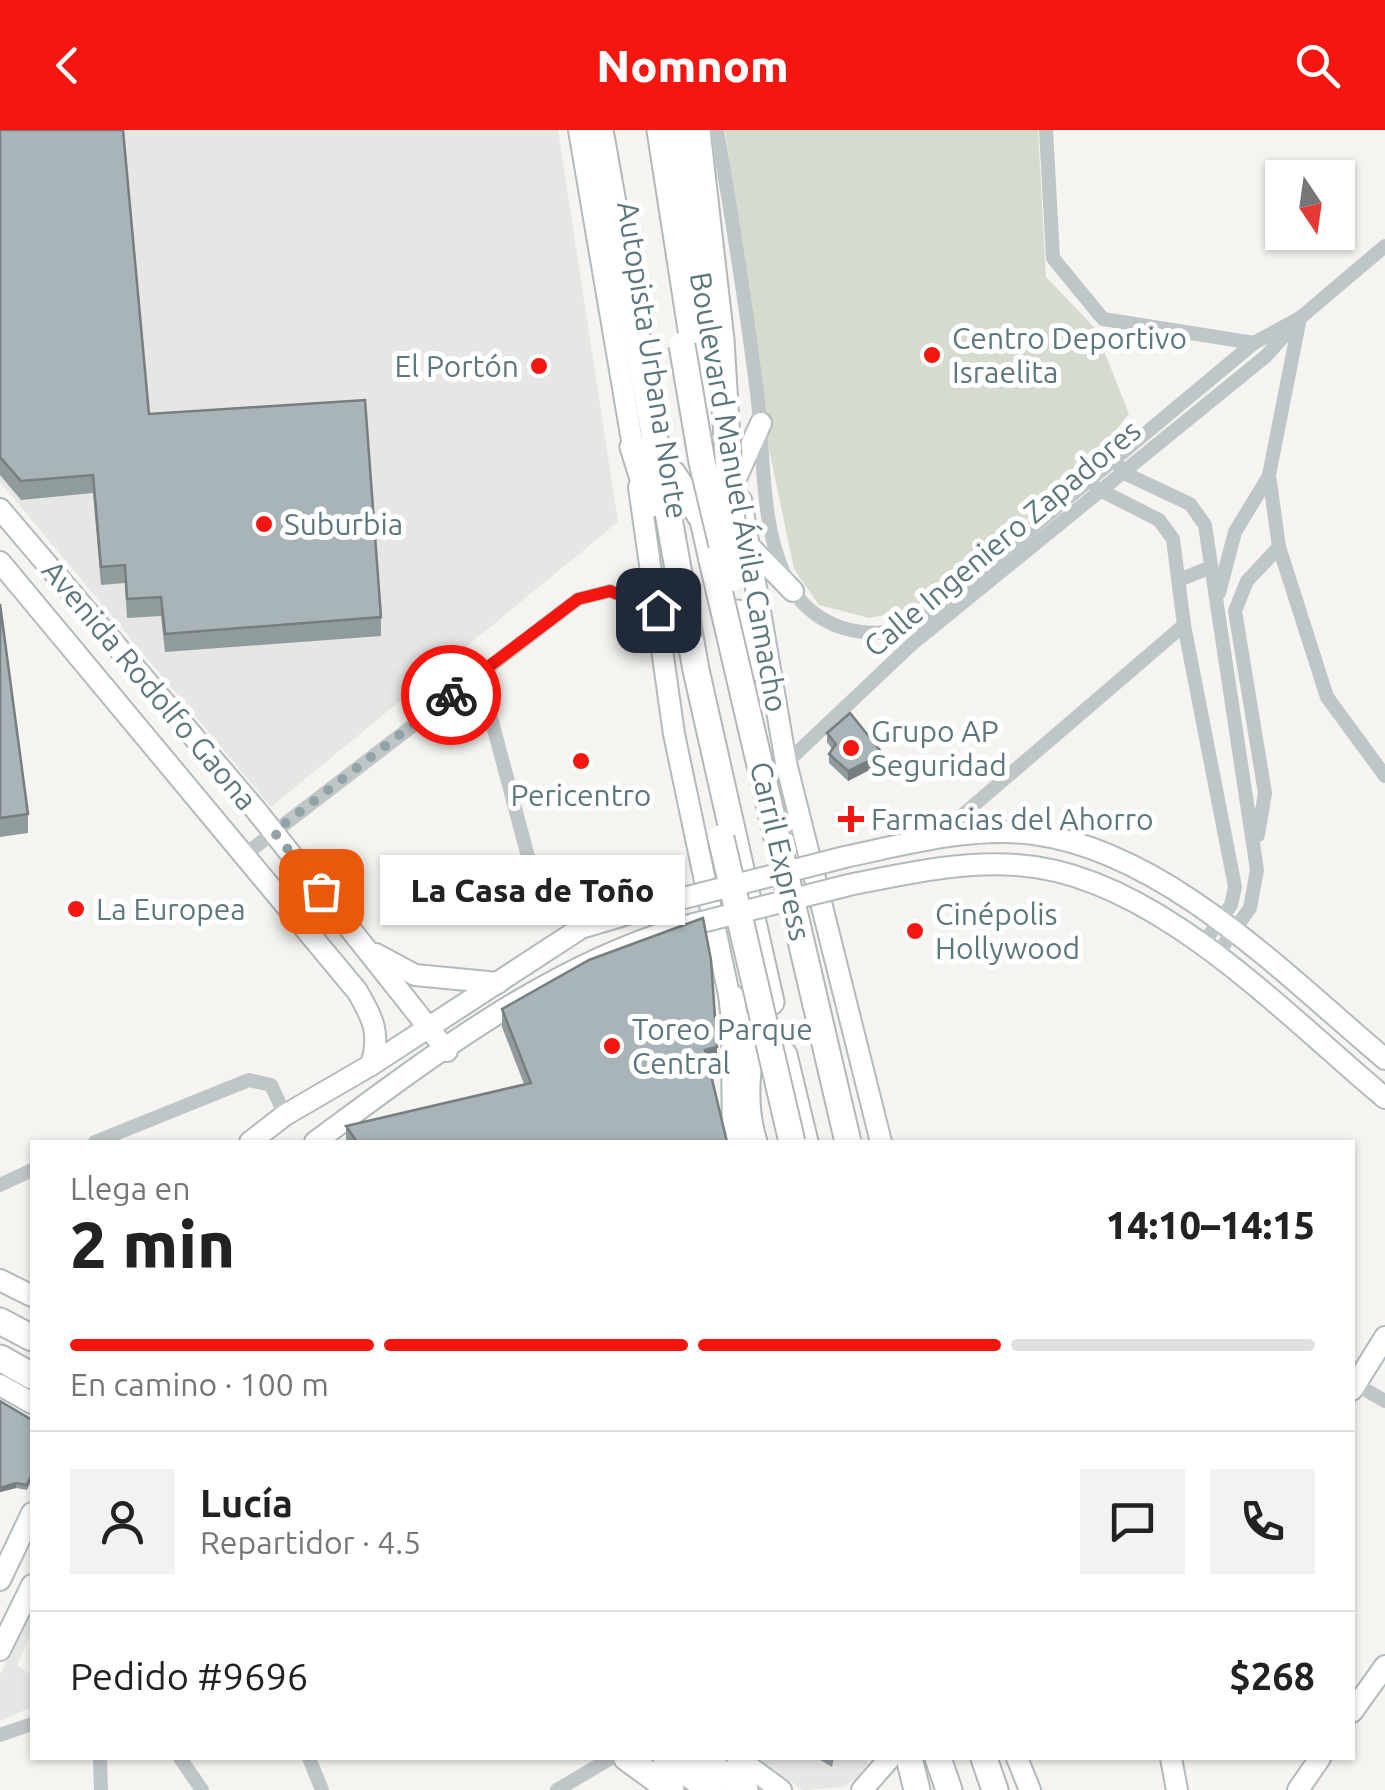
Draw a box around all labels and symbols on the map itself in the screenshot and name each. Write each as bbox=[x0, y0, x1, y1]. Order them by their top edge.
north arrow bbox=[1265, 160, 1355, 250]
street label: Autopista Urbana Norte bbox=[611, 199, 695, 521]
street label: Boulevard Manuel Ávila Camacho bbox=[684, 269, 795, 715]
place label: Centro Deportivo Israelita bbox=[952, 321, 1187, 389]
marker: Centro Deportivo Israelita bbox=[921, 344, 943, 366]
place label: El Portón bbox=[395, 349, 519, 383]
marker: El Portón bbox=[528, 355, 550, 377]
street label: Calle Ingeniero Zapadores bbox=[857, 413, 1147, 663]
place label: Suburbia bbox=[284, 507, 403, 541]
marker: Suburbia bbox=[253, 513, 275, 535]
street label: Avenida Rodolfo Gaona bbox=[36, 553, 264, 817]
pin bbox=[616, 568, 701, 653]
courier bbox=[401, 645, 501, 745]
place label: Grupo AP Seguridad bbox=[871, 714, 1007, 782]
marker: Grupo AP Seguridad bbox=[840, 737, 862, 759]
marker: Pericentro bbox=[570, 750, 592, 772]
street label: Carril Express bbox=[744, 758, 818, 944]
place label: Pericentro bbox=[511, 778, 651, 812]
place label: Farmacias del Ahorro bbox=[871, 802, 1154, 836]
marker: Farmacias del Ahorro bbox=[840, 808, 862, 830]
pin bbox=[279, 849, 364, 934]
callout: La Casa de Toño bbox=[381, 856, 686, 926]
place label: La Europea bbox=[96, 892, 246, 926]
place label: Cinépolis Hollywood bbox=[935, 897, 1080, 965]
marker: La Europea bbox=[65, 898, 87, 920]
marker: Cinépolis Hollywood bbox=[904, 920, 926, 942]
place label: Toreo Parque Central bbox=[632, 1012, 813, 1080]
marker: Toreo Parque Central bbox=[601, 1035, 623, 1057]

